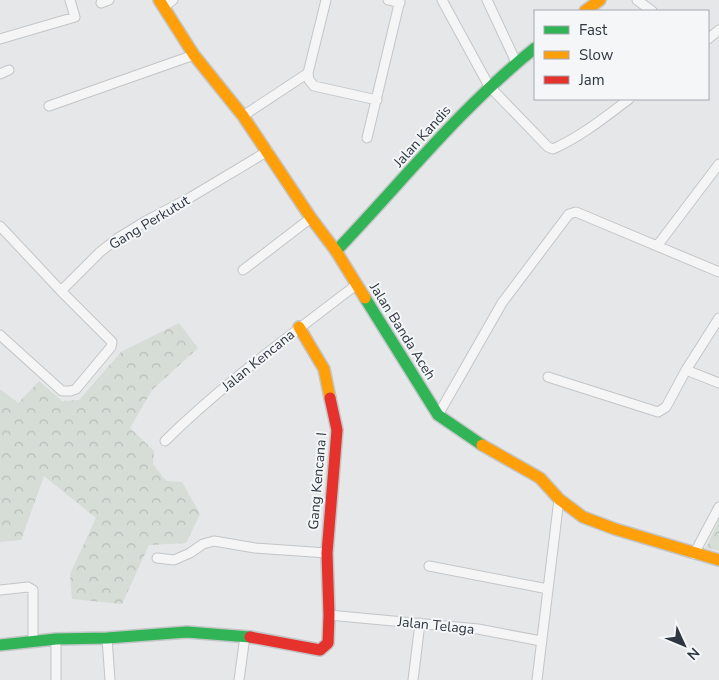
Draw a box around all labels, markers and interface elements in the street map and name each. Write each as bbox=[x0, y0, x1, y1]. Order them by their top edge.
legend bbox=[534, 10, 709, 100]
text: Fast bbox=[579, 20, 608, 40]
text: Slow bbox=[579, 45, 614, 65]
text: Jam bbox=[578, 70, 605, 90]
street label: Jalan Kandis bbox=[389, 101, 455, 172]
street label: Gang Perkutut bbox=[105, 191, 193, 254]
street label: Jalan Banda Aceh bbox=[365, 278, 440, 383]
street label: Jalan Kencana bbox=[217, 325, 299, 396]
street label: Gang Kencana I bbox=[304, 432, 331, 531]
street label: Jalan Telaga bbox=[396, 612, 475, 639]
north arrow bbox=[659, 620, 709, 670]
text: N bbox=[683, 643, 703, 664]

